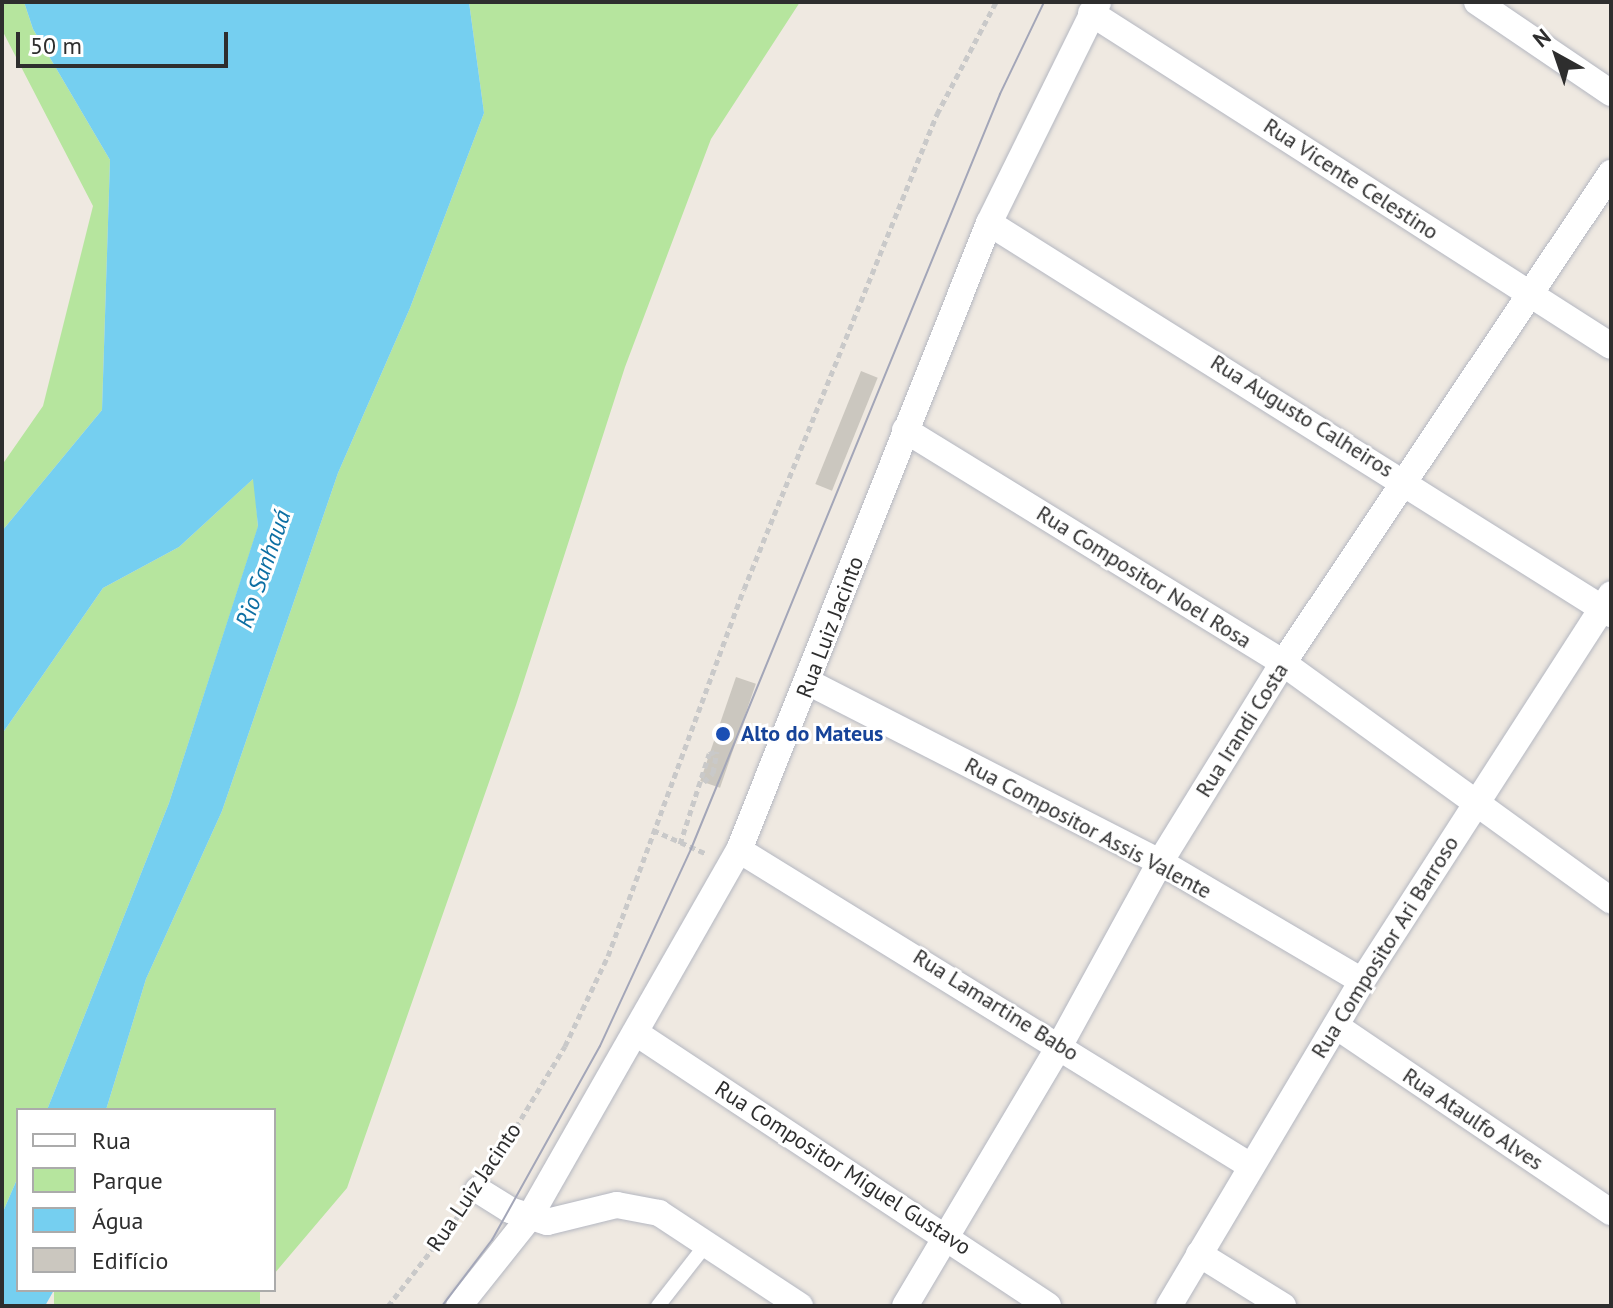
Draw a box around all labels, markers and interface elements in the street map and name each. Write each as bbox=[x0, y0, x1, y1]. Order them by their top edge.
scale bar bbox=[20, 16, 232, 66]
north arrow bbox=[1517, 16, 1597, 96]
text: N bbox=[1527, 22, 1556, 53]
text: 50 m bbox=[30, 30, 82, 61]
street label: Rua Vicente Celestino bbox=[1258, 112, 1444, 246]
street label: Rua Augusto Calheiros bbox=[1205, 349, 1399, 483]
street label: Rua Compositor Noel Rosa bbox=[1032, 500, 1256, 654]
water label: Rio Sanhauá bbox=[229, 506, 297, 632]
street label: Rua Luiz Jacinto bbox=[791, 552, 869, 702]
street label: Rua Irandi Costa bbox=[1190, 658, 1294, 802]
place label: Alto do Mateus bbox=[741, 721, 883, 747]
marker: Alto do Mateus bbox=[712, 723, 734, 745]
street label: Rua Compositor Assis Valente bbox=[960, 751, 1216, 905]
street label: Rua Compositor Ari Barroso bbox=[1305, 831, 1465, 1063]
street label: Rua Lamartine Babo bbox=[908, 943, 1084, 1067]
street label: Rua Ataulfo Alves bbox=[1397, 1062, 1549, 1176]
street label: Rua Compositor Miguel Gustavo bbox=[710, 1075, 976, 1261]
legend bbox=[16, 1108, 276, 1292]
street label: Rua Luiz Jacinto bbox=[421, 1117, 527, 1257]
text: Rua bbox=[92, 1125, 131, 1156]
text: Parque bbox=[92, 1165, 163, 1196]
text: Água bbox=[92, 1205, 143, 1236]
text: Edifício bbox=[92, 1245, 168, 1276]

